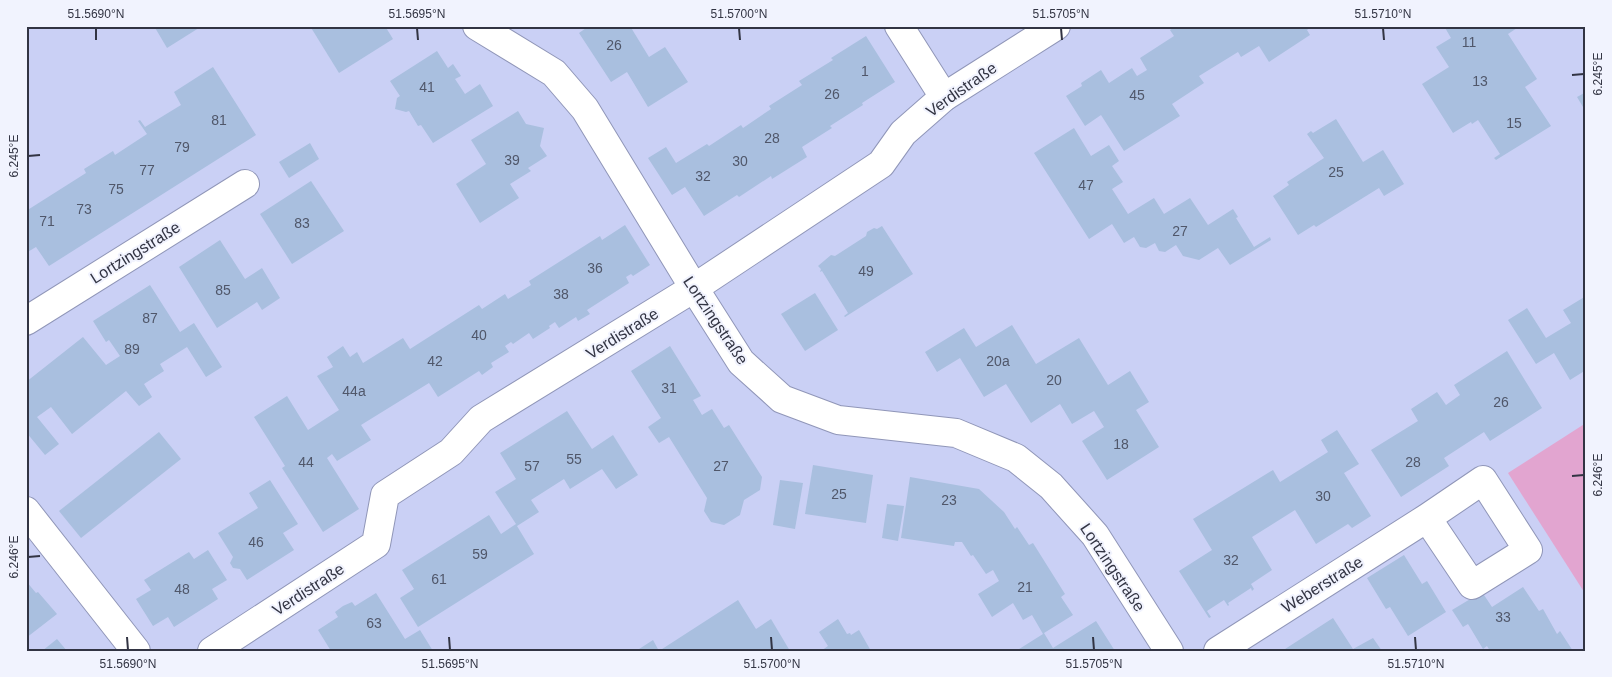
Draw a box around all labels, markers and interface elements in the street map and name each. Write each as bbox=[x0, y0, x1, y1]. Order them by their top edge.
text: 51.5690°N bbox=[68, 7, 124, 21]
text: 51.5695°N bbox=[389, 7, 445, 21]
text: 51.5700°N bbox=[711, 7, 767, 21]
text: 51.5705°N bbox=[1033, 7, 1089, 21]
text: 51.5710°N bbox=[1355, 7, 1411, 21]
house number: 11 bbox=[1462, 34, 1476, 50]
house number: 26 bbox=[606, 37, 622, 53]
text: 6.245°E bbox=[1591, 53, 1605, 95]
street label: Verdistraße bbox=[923, 59, 1000, 120]
house number: 1 bbox=[861, 63, 869, 79]
house number: 13 bbox=[1472, 73, 1488, 89]
house number: 41 bbox=[419, 79, 435, 95]
house number: 26 bbox=[824, 86, 840, 102]
house number: 45 bbox=[1129, 87, 1145, 103]
house number: 81 bbox=[211, 112, 227, 128]
house number: 15 bbox=[1506, 115, 1522, 131]
house number: 28 bbox=[764, 130, 780, 146]
text: 6.245°E bbox=[7, 135, 21, 177]
house number: 79 bbox=[174, 139, 190, 155]
house number: 39 bbox=[504, 152, 520, 168]
house number: 30 bbox=[732, 153, 748, 169]
house number: 77 bbox=[139, 162, 155, 178]
house number: 25 bbox=[1328, 164, 1344, 180]
house number: 32 bbox=[695, 168, 711, 184]
house number: 47 bbox=[1078, 177, 1094, 193]
house number: 75 bbox=[108, 181, 124, 197]
house number: 73 bbox=[76, 201, 92, 217]
house number: 71 bbox=[39, 213, 55, 229]
house number: 83 bbox=[294, 215, 310, 231]
street label: Lortzingstraße bbox=[87, 218, 183, 287]
house number: 27 bbox=[1172, 223, 1188, 239]
house number: 36 bbox=[587, 260, 603, 276]
house number: 49 bbox=[858, 263, 874, 279]
street label: Lortzingstraße bbox=[680, 273, 751, 368]
house number: 85 bbox=[215, 282, 231, 298]
house number: 38 bbox=[553, 286, 569, 302]
street label: Verdistraße bbox=[583, 304, 662, 362]
house number: 87 bbox=[142, 310, 158, 326]
house number: 40 bbox=[471, 327, 487, 343]
house number: 89 bbox=[124, 341, 140, 357]
house number: 42 bbox=[427, 353, 443, 369]
house number: 20a bbox=[986, 353, 1010, 369]
house number: 20 bbox=[1046, 372, 1062, 388]
house number: 31 bbox=[661, 380, 677, 396]
house number: 44a bbox=[342, 383, 366, 399]
house number: 26 bbox=[1493, 394, 1509, 410]
house number: 18 bbox=[1113, 436, 1129, 452]
house number: 55 bbox=[566, 451, 582, 467]
house number: 44 bbox=[298, 454, 314, 470]
house number: 28 bbox=[1405, 454, 1421, 470]
text: 6.246°E bbox=[1591, 454, 1605, 496]
house number: 57 bbox=[524, 458, 540, 474]
house number: 27 bbox=[713, 458, 729, 474]
house number: 25 bbox=[831, 486, 847, 502]
house number: 30 bbox=[1315, 488, 1331, 504]
house number: 23 bbox=[941, 492, 957, 508]
street label: Lortzingstraße bbox=[1077, 520, 1148, 615]
house number: 46 bbox=[248, 534, 264, 550]
text: 6.246°E bbox=[7, 536, 21, 578]
house number: 59 bbox=[472, 546, 488, 562]
house number: 32 bbox=[1223, 552, 1239, 568]
street label: Weberstraße bbox=[1279, 553, 1366, 616]
street label: Verdistraße bbox=[269, 560, 347, 619]
house number: 61 bbox=[431, 571, 447, 587]
house number: 21 bbox=[1017, 579, 1033, 595]
house number: 48 bbox=[174, 581, 190, 597]
house number: 33 bbox=[1495, 609, 1511, 625]
house number: 63 bbox=[366, 615, 382, 631]
text: 51.5690°N bbox=[100, 657, 156, 671]
text: 51.5695°N bbox=[422, 657, 478, 671]
text: 51.5700°N bbox=[744, 657, 800, 671]
text: 51.5705°N bbox=[1066, 657, 1122, 671]
text: 51.5710°N bbox=[1388, 657, 1444, 671]

